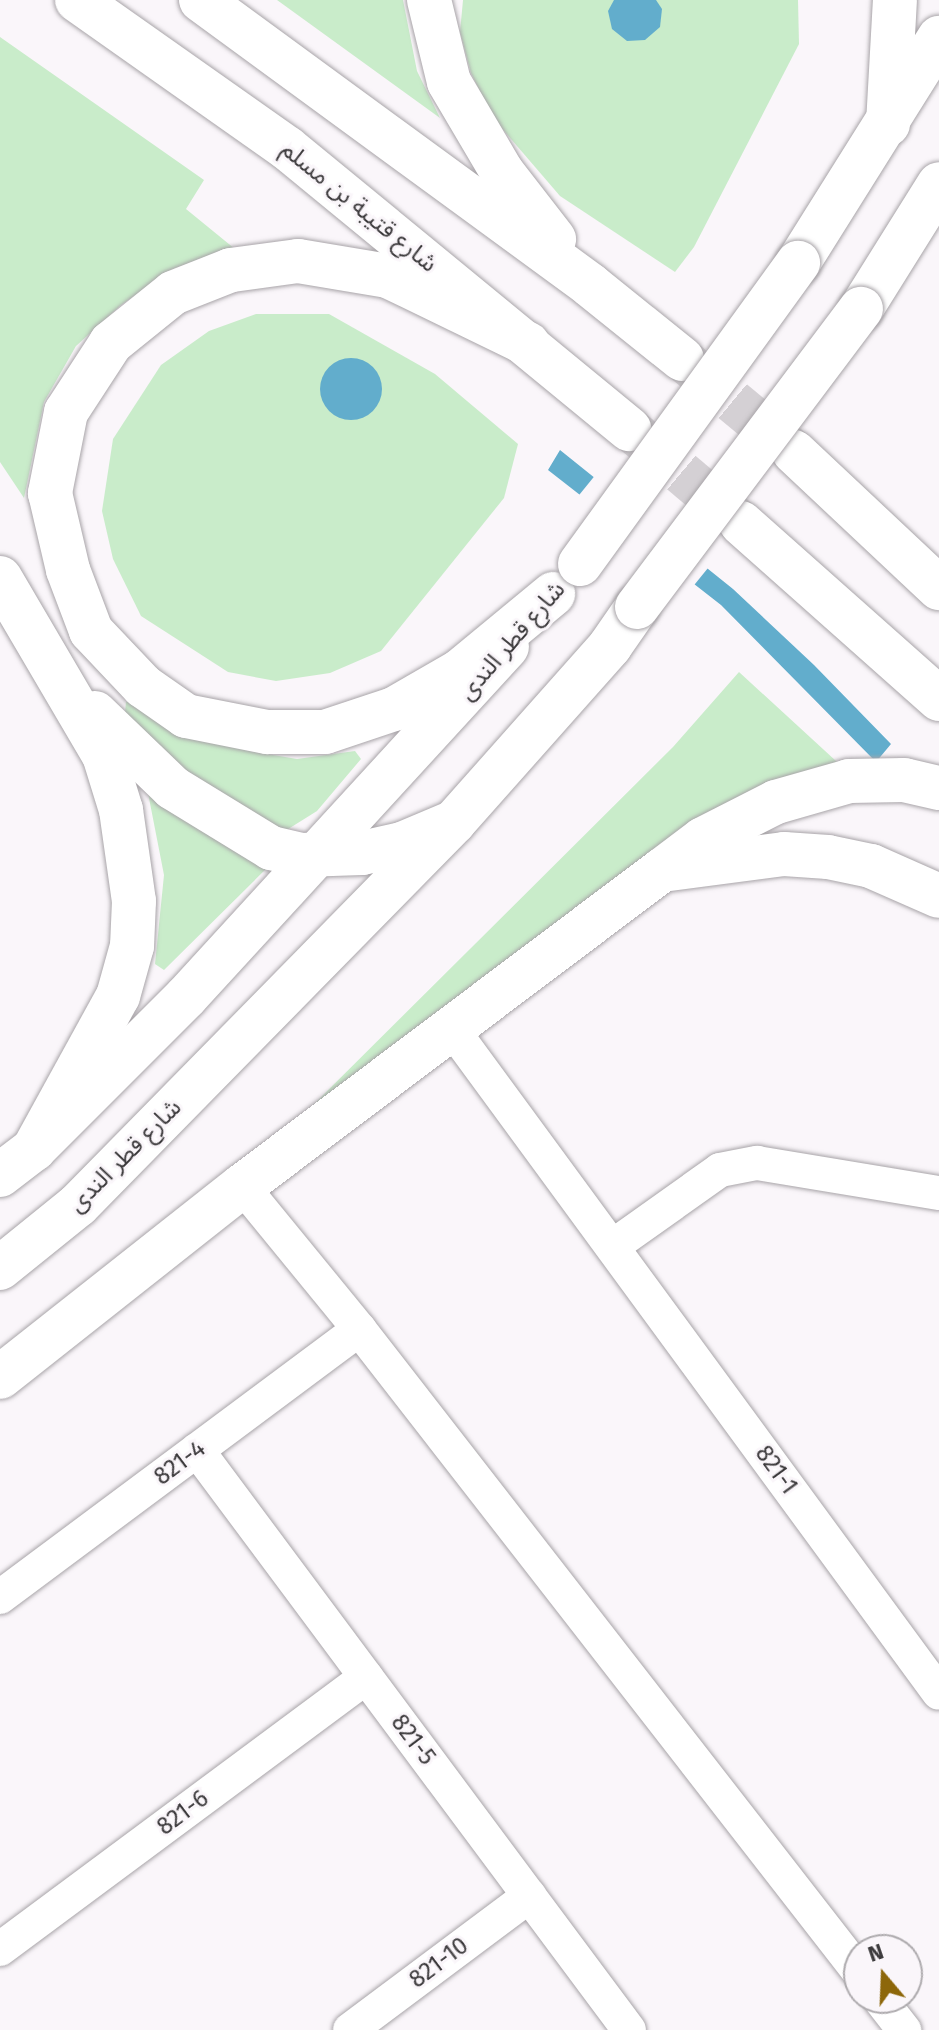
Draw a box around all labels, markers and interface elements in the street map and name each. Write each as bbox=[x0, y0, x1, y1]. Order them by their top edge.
street label: شارع قتيبة بن مسلم bbox=[275, 135, 443, 279]
street label: شارع قطر الندى bbox=[453, 576, 571, 706]
street label: شارع قطر الندى bbox=[63, 1094, 187, 1218]
street label: 821-4 bbox=[149, 1434, 211, 1492]
street label: 821-1 bbox=[749, 1440, 803, 1500]
street label: 821-5 bbox=[385, 1709, 441, 1771]
street label: 821-6 bbox=[152, 1784, 214, 1842]
street label: 821-10 bbox=[404, 1932, 474, 1994]
north arrow bbox=[843, 1934, 923, 2014]
text: N bbox=[864, 1938, 887, 1968]

